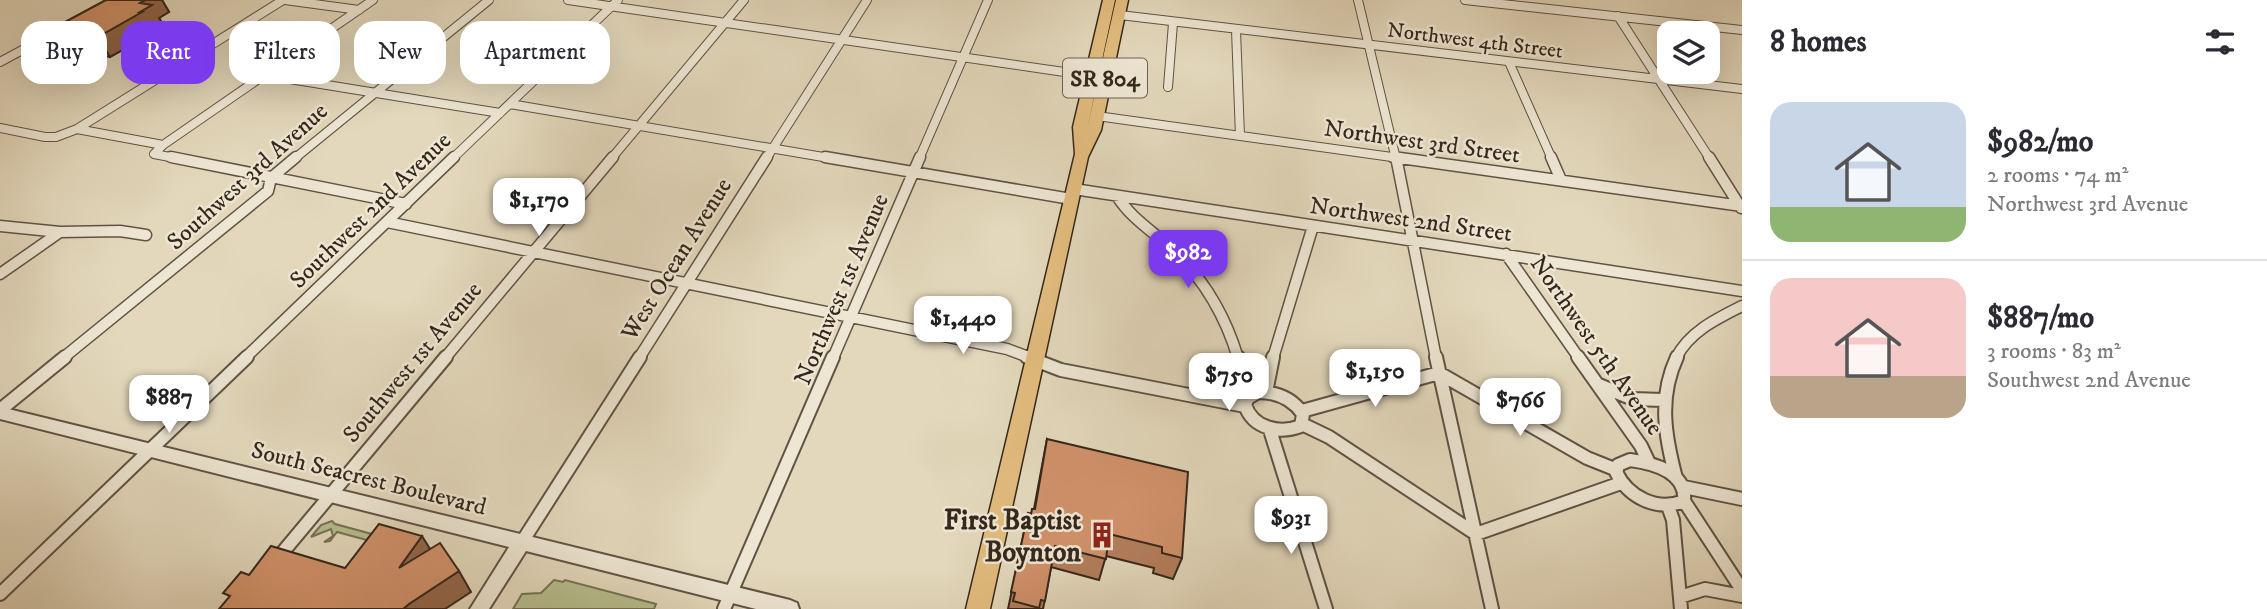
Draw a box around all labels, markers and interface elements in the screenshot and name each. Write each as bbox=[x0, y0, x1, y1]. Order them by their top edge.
street label: Northwest 4th Street bbox=[1386, 17, 1564, 65]
chip: Buy bbox=[21, 21, 107, 84]
chip: Rent bbox=[121, 21, 215, 84]
chip: Filters bbox=[229, 21, 340, 84]
chip: New bbox=[354, 21, 446, 84]
chip: Apartment bbox=[460, 21, 610, 84]
map controls bbox=[1657, 21, 1720, 84]
button: layers bbox=[1657, 21, 1720, 84]
icon: filters bbox=[2201, 23, 2239, 61]
text: 8 homes bbox=[1770, 24, 1867, 61]
road number: SR 804 bbox=[1063, 58, 1147, 97]
street label: Southwest 3rd Avenue bbox=[161, 97, 334, 257]
street label: Northwest 3rd Street bbox=[1322, 113, 1522, 171]
text: $982/mo bbox=[1987, 124, 2093, 161]
street label: Southwest 2nd Avenue bbox=[284, 126, 458, 295]
icon: home bbox=[1826, 130, 1910, 214]
text: 2 rooms · 74 m² bbox=[1987, 161, 2128, 190]
street label: West Ocean Avenue bbox=[614, 173, 739, 347]
pin: $1,170 bbox=[482, 178, 596, 238]
text: $1,170 bbox=[509, 186, 569, 215]
street label: Northwest 1st Avenue bbox=[788, 189, 896, 390]
text: Northwest 3rd Avenue bbox=[1987, 190, 2188, 219]
street label: Northwest 2nd Street bbox=[1308, 191, 1514, 249]
pin: $982 bbox=[1147, 230, 1229, 290]
text: $982 bbox=[1165, 238, 1211, 267]
street label: Northwest 5th Avenue bbox=[1523, 250, 1669, 441]
street label: Southwest 1st Avenue bbox=[337, 276, 489, 449]
pin: $1,440 bbox=[906, 296, 1020, 356]
text: $887/mo bbox=[1987, 300, 2094, 337]
text: $1,440 bbox=[930, 304, 996, 333]
icon: home bbox=[1826, 306, 1910, 390]
text: 3 rooms · 83 m² bbox=[1987, 337, 2121, 366]
pin: $1,150 bbox=[1318, 350, 1432, 409]
pin: $750 bbox=[1188, 354, 1270, 413]
text: $1,150 bbox=[1345, 357, 1405, 386]
text: $750 bbox=[1205, 361, 1253, 390]
text: Southwest 2nd Avenue bbox=[1987, 366, 2191, 395]
pin: $887 bbox=[128, 376, 210, 435]
pin: $766 bbox=[1479, 378, 1561, 438]
text: $887 bbox=[145, 383, 193, 412]
text: $766 bbox=[1496, 386, 1544, 415]
street label: South Seacrest Boulevard bbox=[248, 435, 489, 523]
pin: $931 bbox=[1250, 496, 1332, 556]
place label: First Baptist Boynton bbox=[944, 503, 1081, 570]
text: $931 bbox=[1270, 504, 1312, 533]
building icon: First Baptist Boynton bbox=[1087, 520, 1117, 550]

